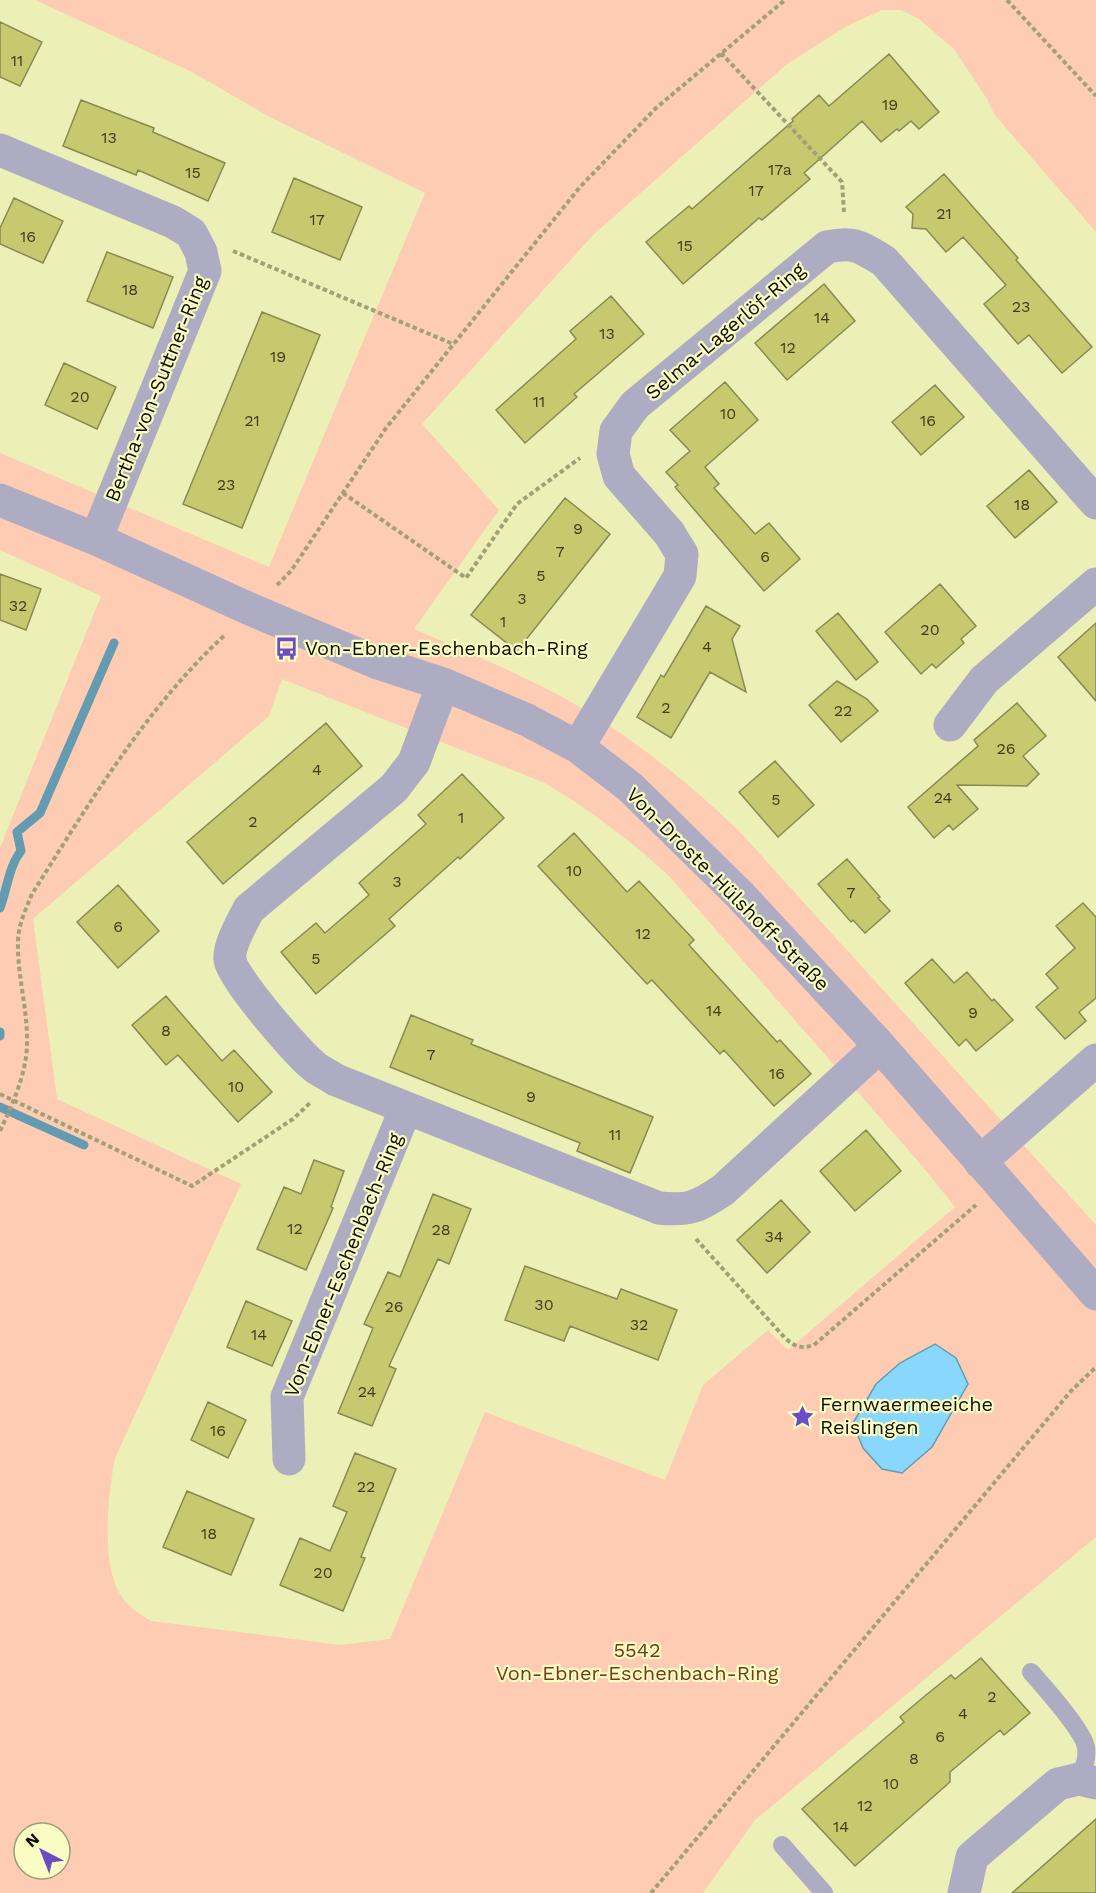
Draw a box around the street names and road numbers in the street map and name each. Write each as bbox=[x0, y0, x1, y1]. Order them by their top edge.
street label: Selma-Lagerlöf-Ring bbox=[640, 257, 810, 405]
street label: Bertha-von-Suttner-Ring bbox=[100, 272, 212, 505]
street label: Von-Droste-Hülshoff-Straße bbox=[621, 782, 835, 996]
street label: Von-Ebner-Eschenbach-Ring bbox=[279, 1129, 407, 1401]

